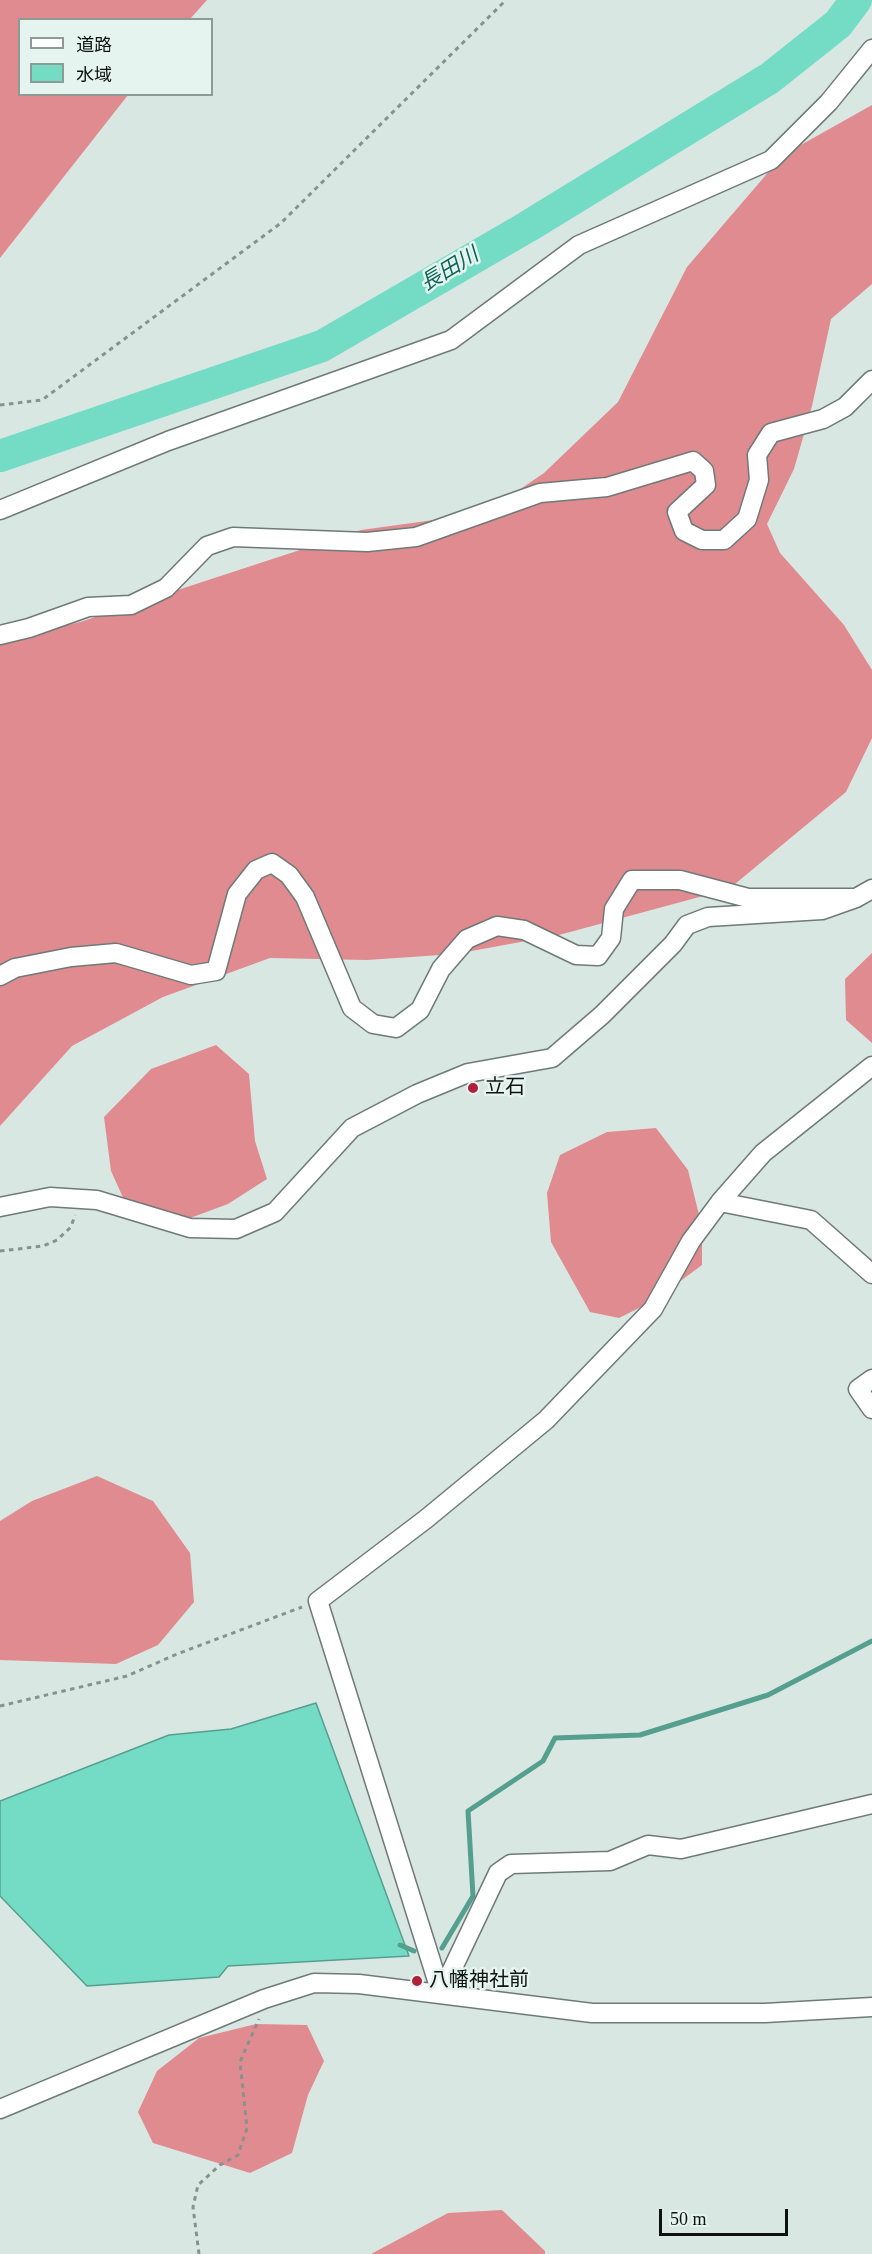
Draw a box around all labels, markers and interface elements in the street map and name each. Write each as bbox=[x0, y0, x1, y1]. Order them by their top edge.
legend bbox=[18, 18, 213, 96]
text: 道路 bbox=[76, 35, 112, 55]
text: 水域 bbox=[76, 65, 112, 85]
water label: 長田川 bbox=[417, 243, 483, 297]
place label: 立石 bbox=[485, 1076, 525, 1100]
marker: 立石 bbox=[466, 1081, 480, 1095]
place label: 八幡神社前 bbox=[429, 1969, 529, 1993]
marker: 八幡神社前 bbox=[410, 1974, 424, 1988]
scale bar bbox=[662, 2197, 791, 2235]
text: 50 m bbox=[670, 2209, 707, 2229]

